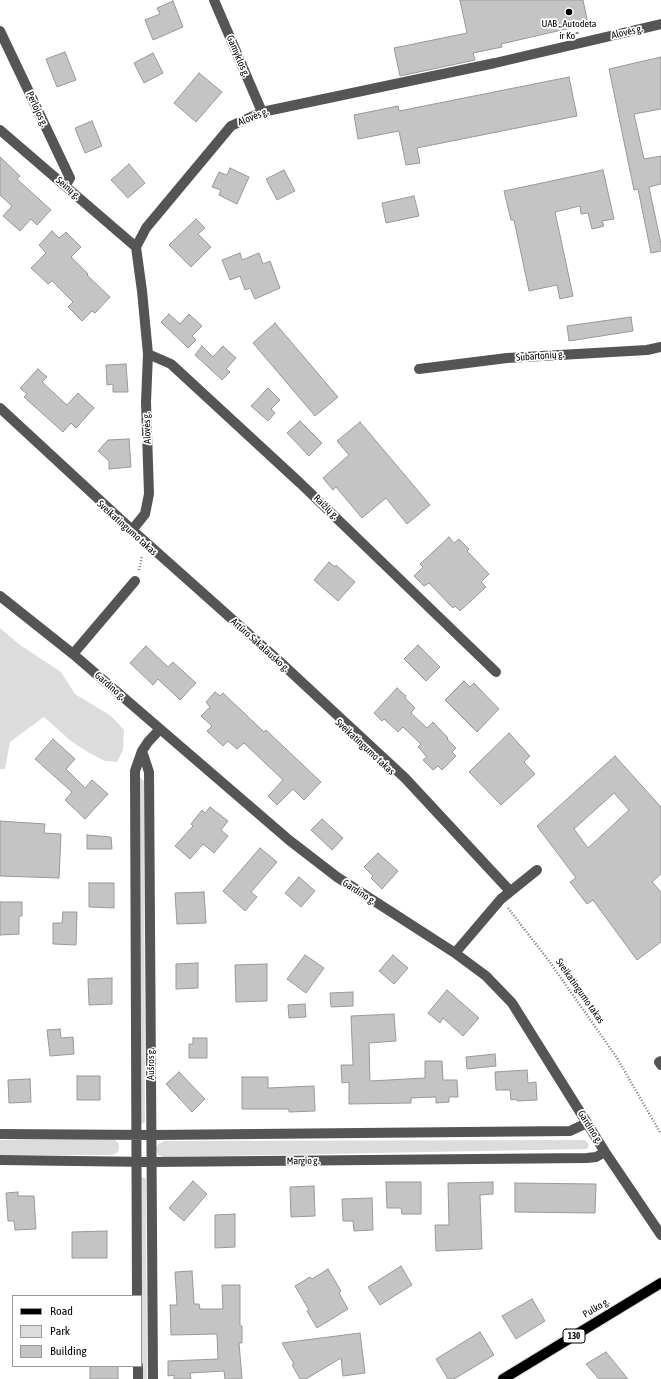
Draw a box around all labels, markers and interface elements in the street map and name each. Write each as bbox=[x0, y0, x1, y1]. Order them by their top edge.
marker: UAB „Autodeta ir Ko“ bbox=[564, 7, 574, 17]
place label: UAB „Autodeta ir Ko“ bbox=[542, 18, 596, 42]
street label: Alovės g. bbox=[610, 23, 644, 41]
street label: Gamyklos g. bbox=[224, 33, 252, 79]
street label: Perlojos g. bbox=[24, 89, 50, 129]
street label: Alovės g. bbox=[236, 106, 270, 128]
street label: Seinų g. bbox=[53, 174, 83, 202]
street label: Subartonių g. bbox=[516, 348, 564, 364]
street label: Alovės g. bbox=[140, 412, 154, 444]
street label: Raižių g. bbox=[311, 492, 341, 522]
street label: Sveikatingumo takas bbox=[95, 498, 159, 558]
street label: Artūro Sakalausko g. bbox=[228, 616, 292, 674]
street label: Gardino g. bbox=[92, 669, 128, 703]
street label: Sveikatingumo takas bbox=[333, 717, 397, 777]
street label: Gardino g. bbox=[340, 877, 378, 907]
street label: Sveikatingumo takas bbox=[553, 956, 607, 1026]
street label: Aušros g. bbox=[145, 1048, 157, 1080]
street label: Gardino g. bbox=[575, 1108, 605, 1146]
street label: Margio g. bbox=[287, 1155, 319, 1167]
legend bbox=[12, 1295, 142, 1367]
street label: Pulko g. bbox=[581, 1295, 611, 1321]
text: Road bbox=[50, 1304, 73, 1318]
text: Park bbox=[50, 1324, 70, 1338]
road number: 130 bbox=[563, 1329, 585, 1343]
text: Building bbox=[50, 1344, 87, 1358]

